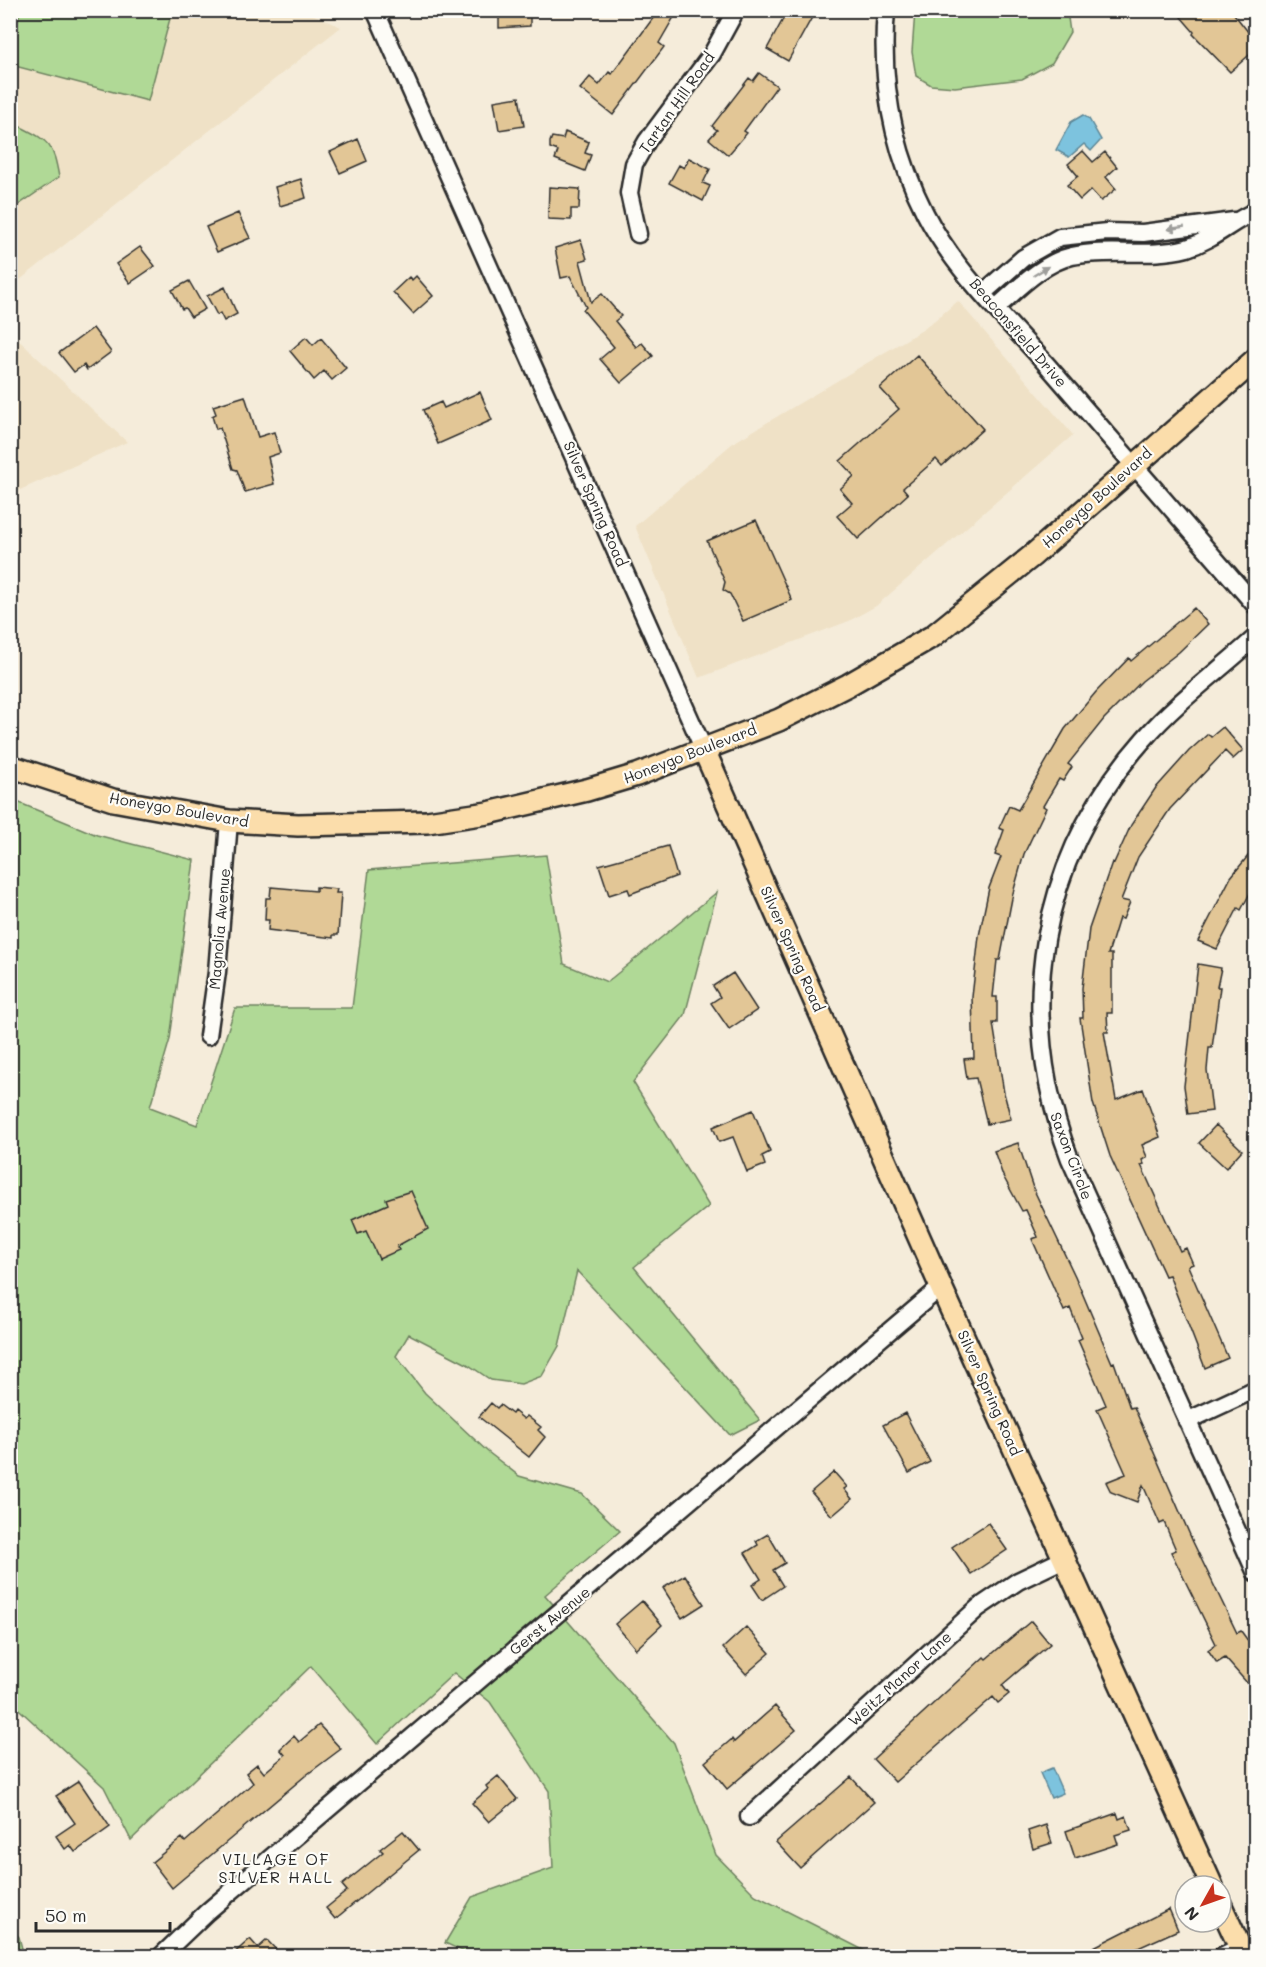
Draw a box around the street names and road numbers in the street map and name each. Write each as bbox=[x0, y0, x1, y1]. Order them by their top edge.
street label: Tartan Hill Road bbox=[634, 48, 719, 157]
street label: Beaconsfield Drive bbox=[966, 273, 1072, 391]
street label: Silver Spring Road bbox=[559, 438, 633, 569]
street label: Honeygo Boulevard bbox=[1037, 443, 1155, 552]
street label: Honeygo Boulevard bbox=[620, 718, 759, 788]
street label: Honeygo Boulevard bbox=[108, 787, 250, 831]
street label: Magnolia Avenue bbox=[204, 867, 234, 990]
street label: Silver Spring Road bbox=[756, 883, 830, 1014]
street label: Saxon Circle bbox=[1046, 1109, 1098, 1202]
street label: Silver Spring Road bbox=[953, 1327, 1027, 1458]
street label: Gerst Avenue bbox=[505, 1581, 594, 1659]
street label: Weitz Manor Lane bbox=[843, 1627, 955, 1730]

